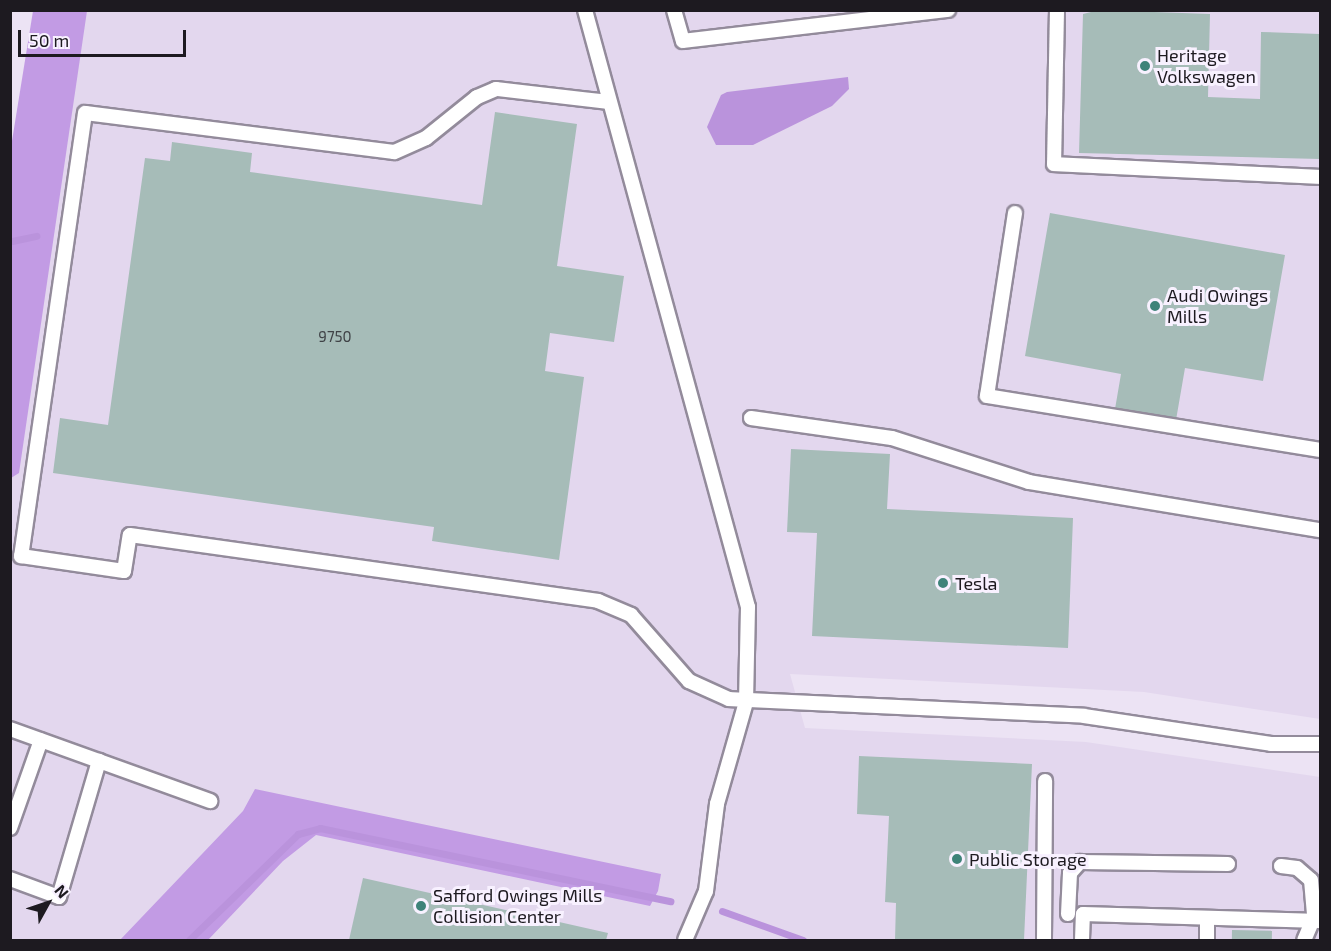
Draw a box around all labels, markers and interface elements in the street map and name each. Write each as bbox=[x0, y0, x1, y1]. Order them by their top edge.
scale bar bbox=[21, 18, 189, 56]
text: 50 m bbox=[29, 29, 69, 51]
place label: Heritage Volkswagen bbox=[1157, 45, 1256, 88]
marker: Heritage Volkswagen bbox=[1138, 59, 1152, 73]
place label: Audi Owings Mills bbox=[1167, 285, 1268, 328]
marker: Audi Owings Mills bbox=[1148, 299, 1162, 313]
house number: 9750 bbox=[318, 328, 352, 346]
place label: Tesla bbox=[955, 572, 997, 594]
marker: Tesla bbox=[936, 576, 950, 590]
place label: Public Storage bbox=[969, 848, 1087, 870]
marker: Public Storage bbox=[950, 852, 964, 866]
north arrow bbox=[18, 873, 78, 933]
text: N bbox=[51, 881, 73, 902]
place label: Safford Owings Mills Collision Center bbox=[433, 885, 602, 928]
marker: Safford Owings Mills Collision Center bbox=[414, 899, 428, 913]

